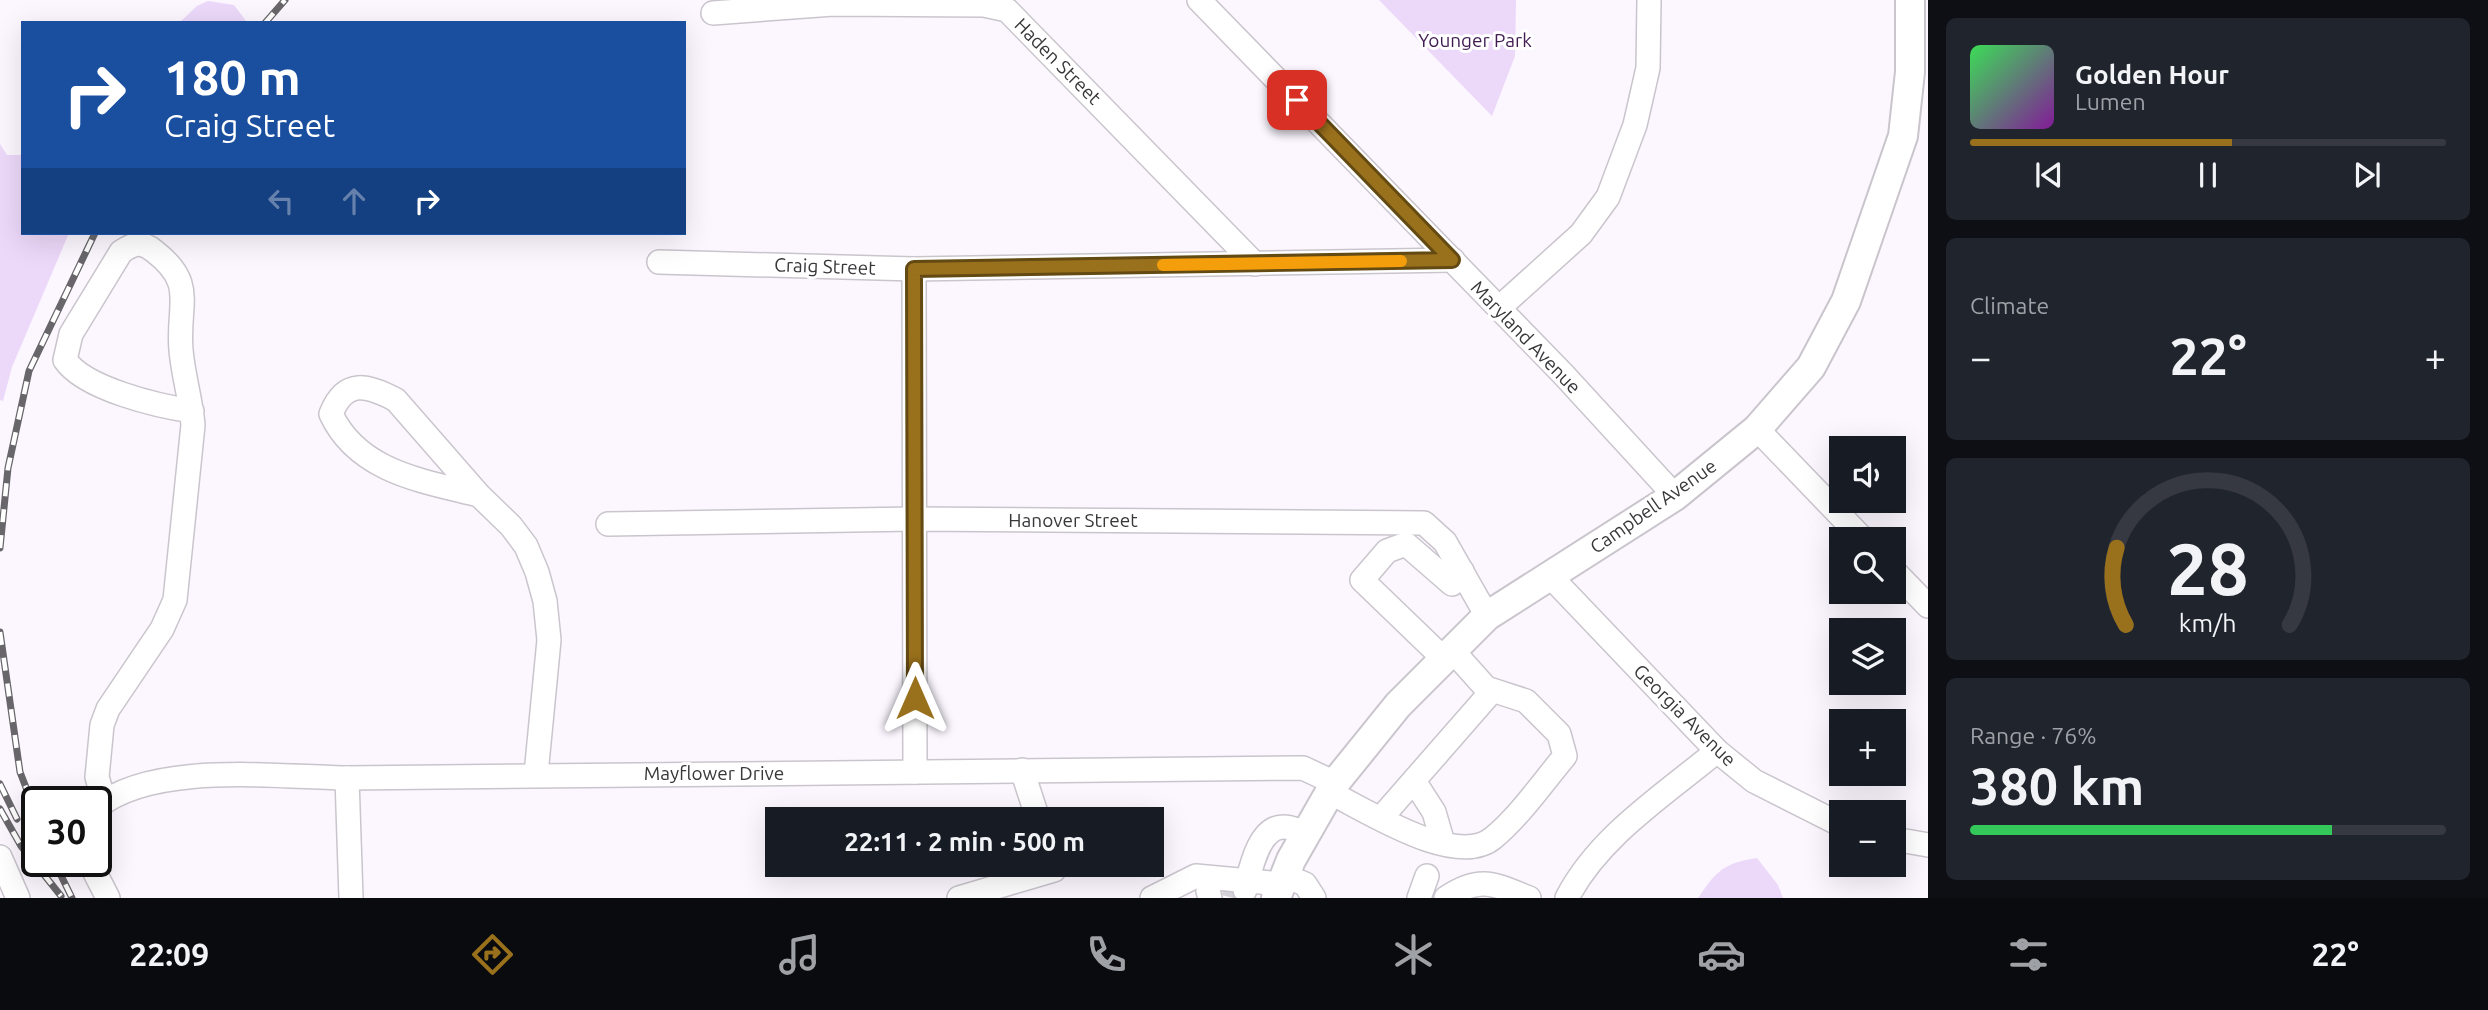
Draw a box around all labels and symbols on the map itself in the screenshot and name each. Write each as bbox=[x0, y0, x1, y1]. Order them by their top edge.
street label: Haden Street bbox=[1010, 13, 1106, 109]
park label: Younger Park bbox=[1418, 29, 1532, 51]
pin bbox=[1267, 70, 1327, 130]
street label: Craig Street bbox=[774, 253, 877, 279]
street label: Maryland Avenue bbox=[1467, 276, 1585, 398]
street label: Campbell Avenue bbox=[1586, 454, 1720, 558]
street label: Hanover Street bbox=[1008, 509, 1138, 531]
street label: Georgia Avenue bbox=[1629, 659, 1741, 771]
position arrow bbox=[878, 661, 952, 735]
street label: Mayflower Drive bbox=[644, 762, 784, 784]
speed limit sign: 30 bbox=[21, 786, 112, 877]

